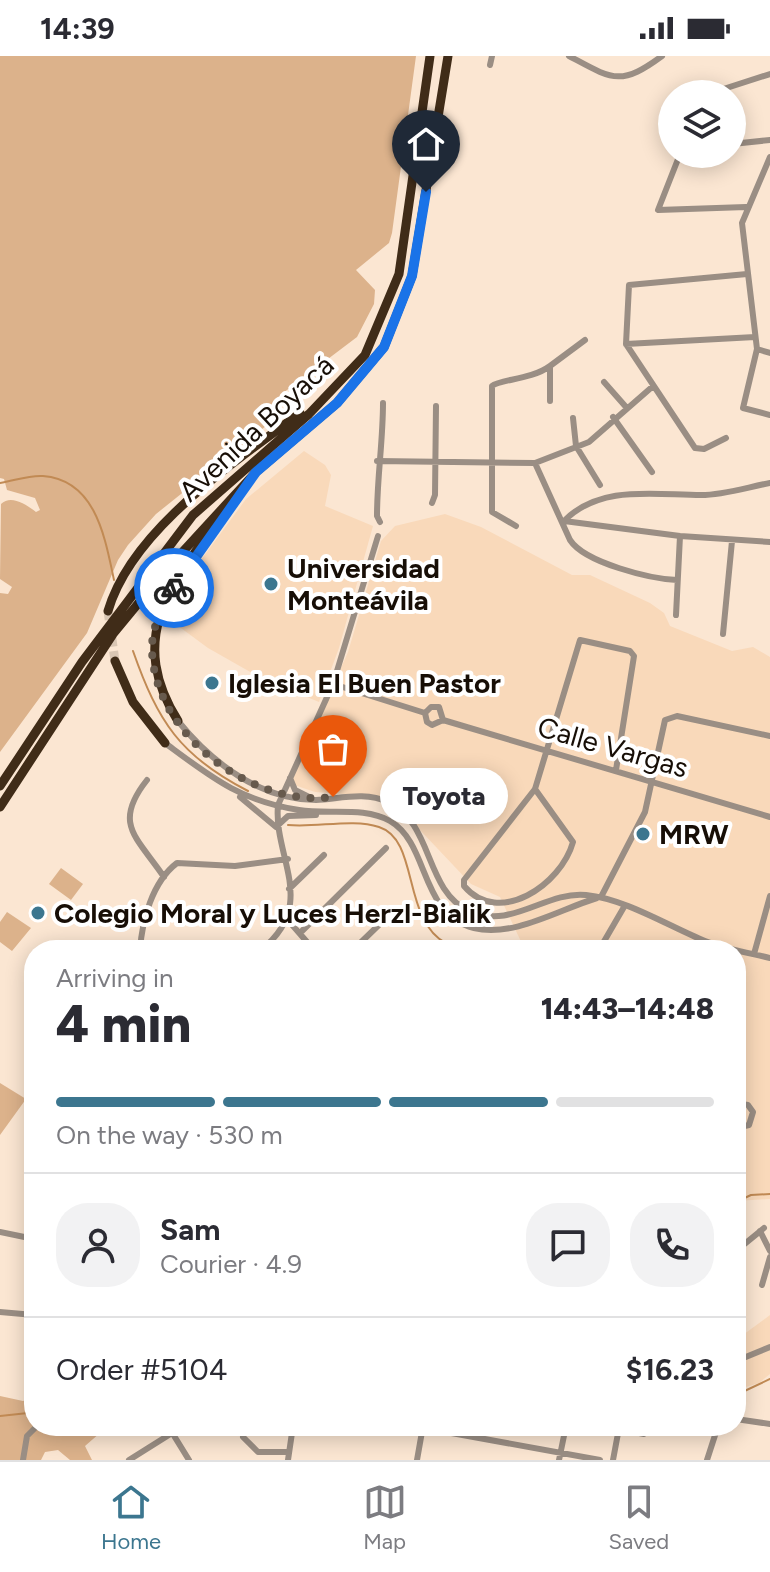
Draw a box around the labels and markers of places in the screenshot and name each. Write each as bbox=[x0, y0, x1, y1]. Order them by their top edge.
pin bbox=[392, 110, 460, 192]
place label: Universidad Monteávila bbox=[287, 551, 440, 617]
marker: Universidad Monteávila bbox=[262, 575, 280, 593]
place label: Iglesia El Buen Pastor bbox=[228, 666, 501, 700]
marker: Iglesia El Buen Pastor bbox=[203, 674, 221, 692]
pin bbox=[299, 715, 367, 797]
callout: Toyota bbox=[381, 769, 509, 825]
place label: MRW bbox=[659, 817, 729, 851]
marker: MRW bbox=[634, 825, 652, 843]
place label: Colegio Moral y Luces Herzl-Bialik bbox=[54, 896, 491, 930]
marker: Colegio Moral y Luces Herzl-Bialik bbox=[29, 904, 47, 922]

